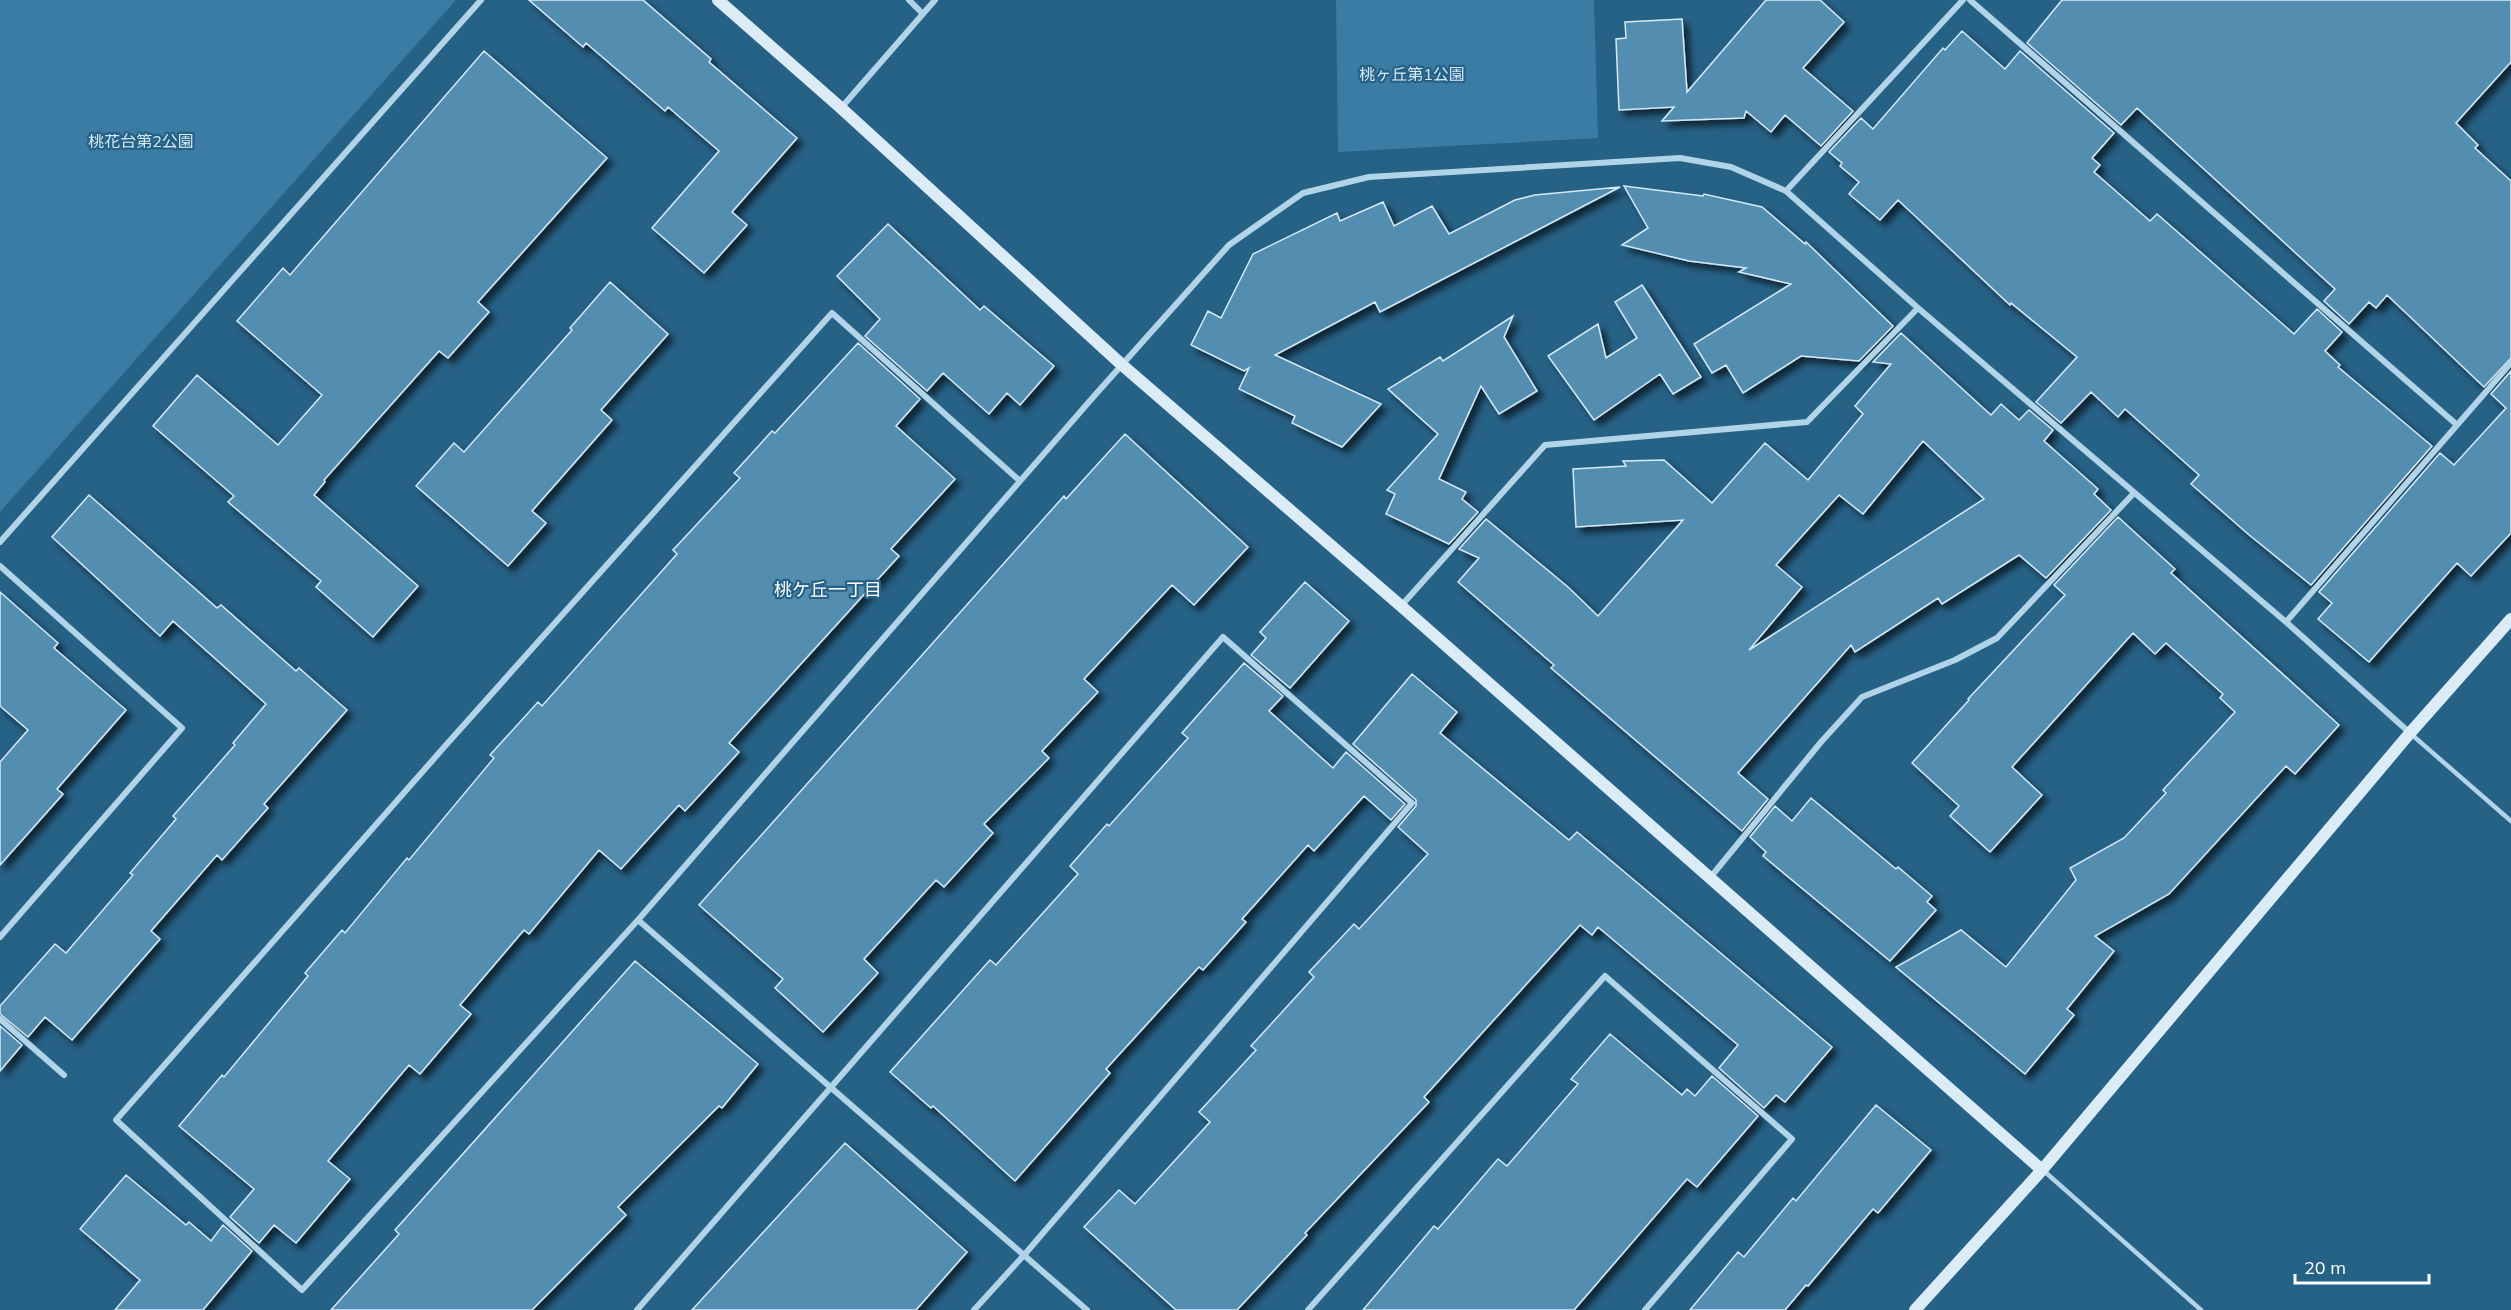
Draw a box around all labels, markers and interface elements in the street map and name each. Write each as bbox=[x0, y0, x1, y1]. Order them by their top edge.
park label: 桃ヶ丘第1公園 bbox=[1359, 64, 1465, 84]
park label: 桃花台第2公園 bbox=[88, 131, 194, 151]
district label: 桃ケ丘一丁目 bbox=[774, 578, 882, 601]
scale bar bbox=[2295, 1247, 2428, 1285]
text: 20 m bbox=[2304, 1256, 2346, 1279]

